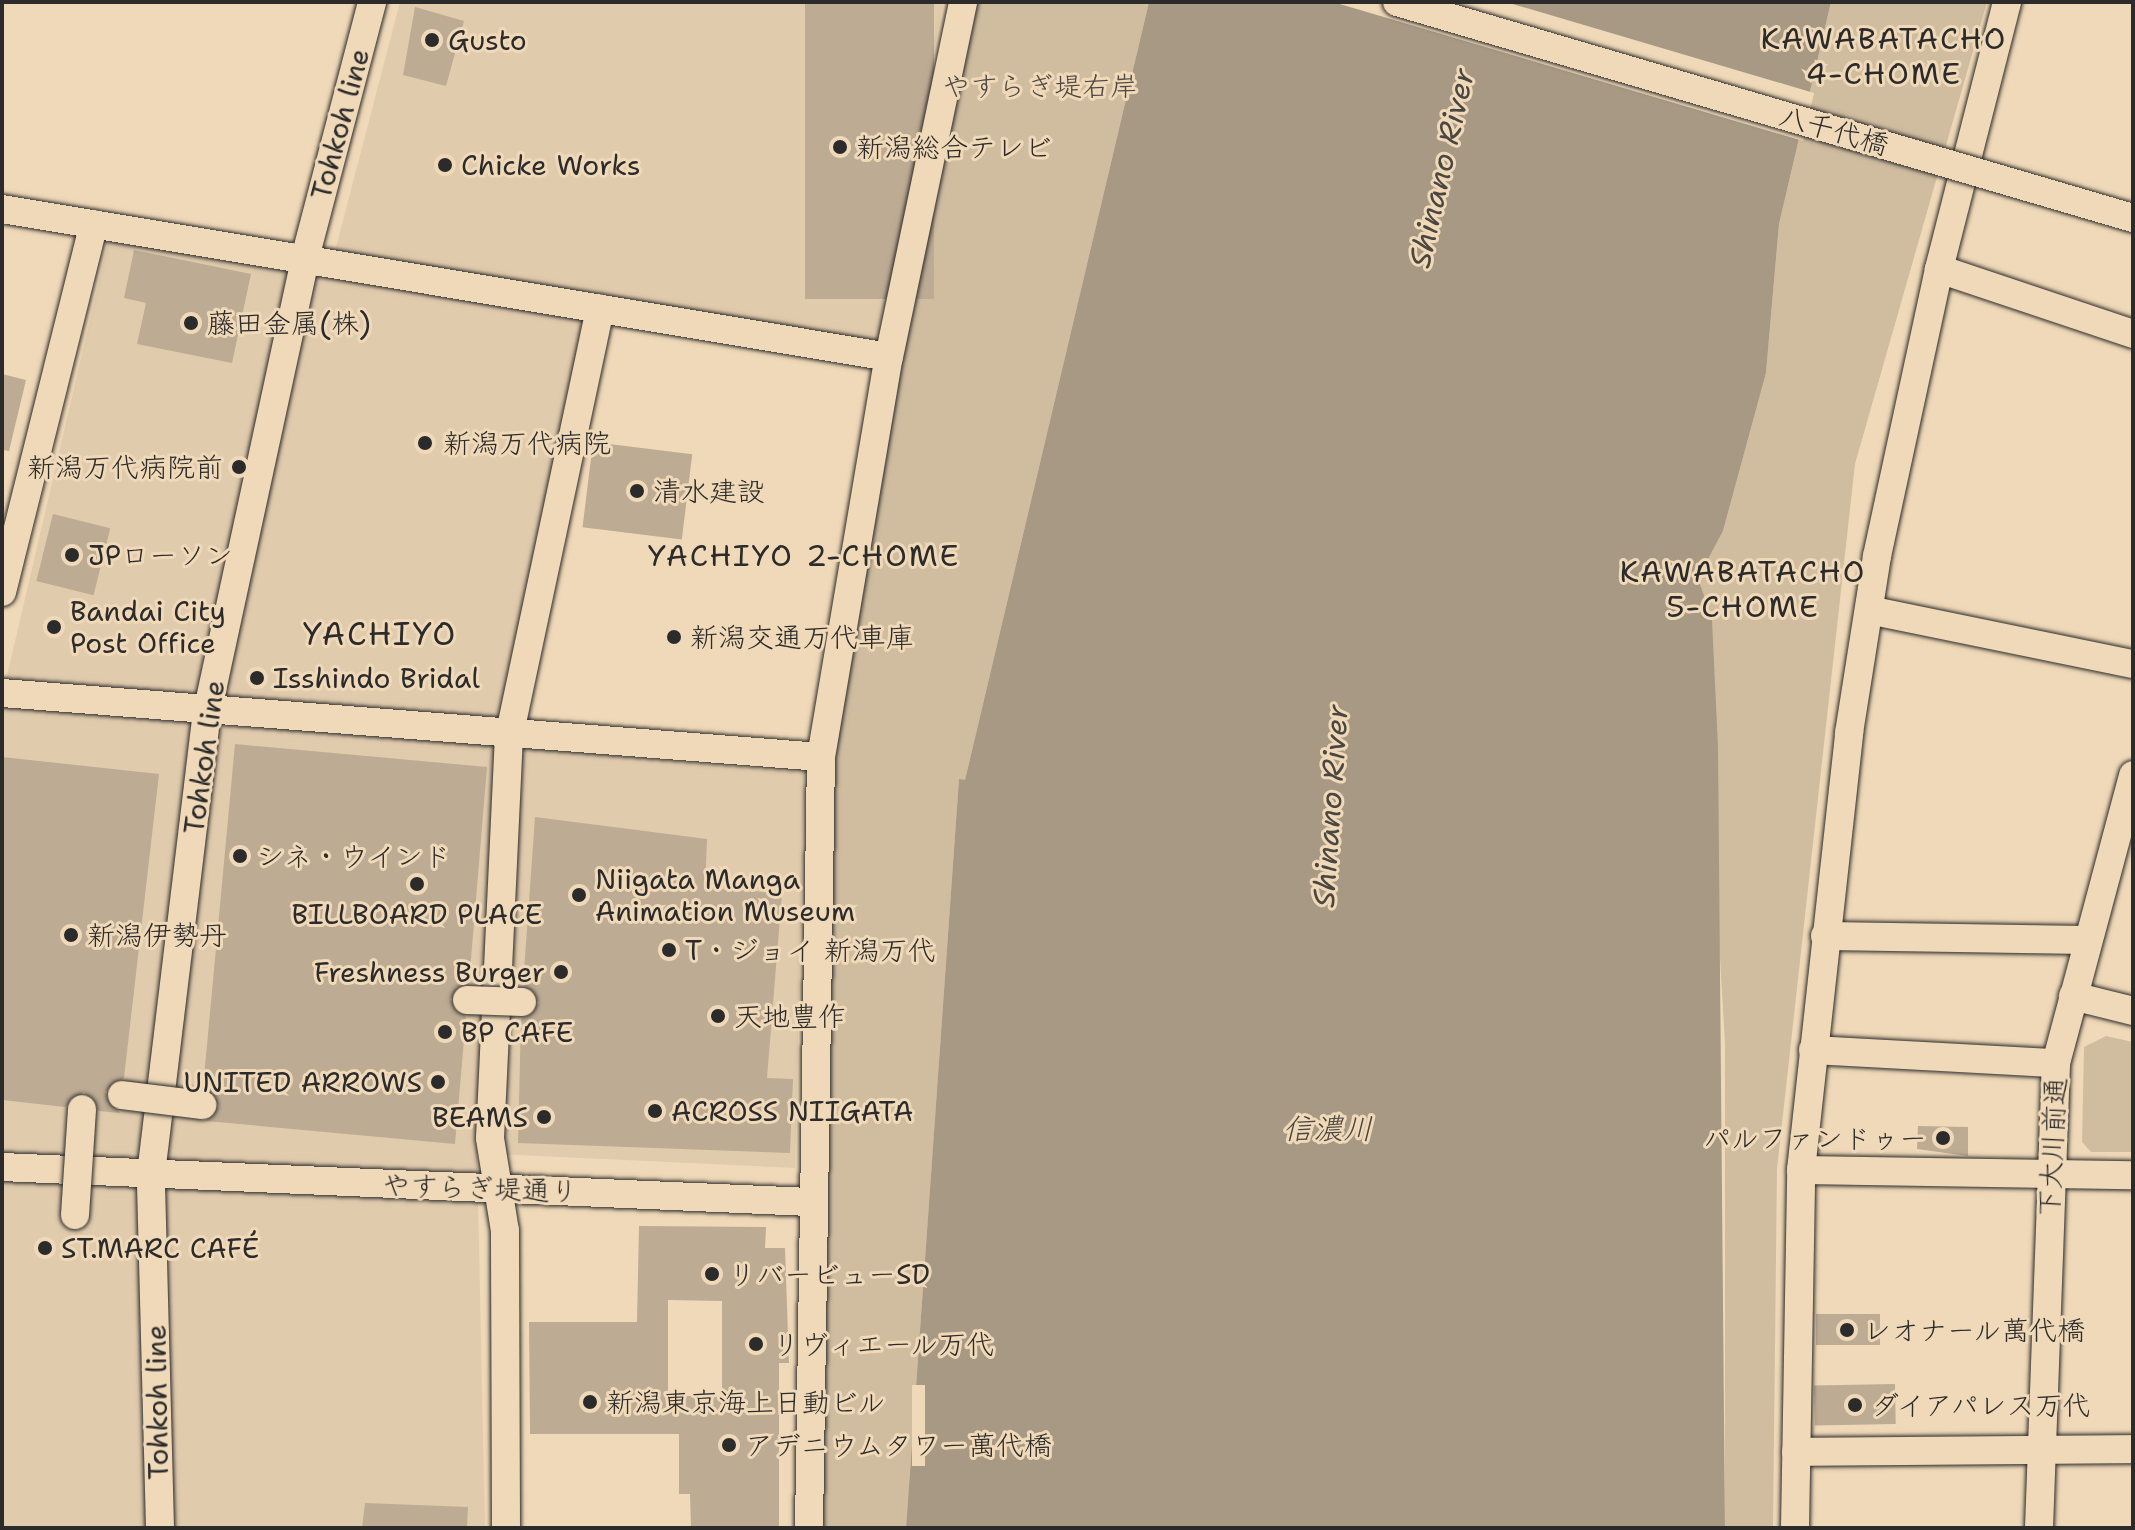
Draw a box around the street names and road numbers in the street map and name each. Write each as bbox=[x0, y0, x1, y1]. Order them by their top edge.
street label: Tohkoh line bbox=[304, 45, 376, 203]
street label: 八千代橋 bbox=[1776, 98, 1892, 162]
street label: Tohkoh line bbox=[177, 678, 231, 836]
street label: 下大川前通 bbox=[2032, 1076, 2072, 1218]
street label: やすらぎ堤通り bbox=[381, 1168, 579, 1208]
street label: Tohkoh line bbox=[139, 1324, 175, 1480]

